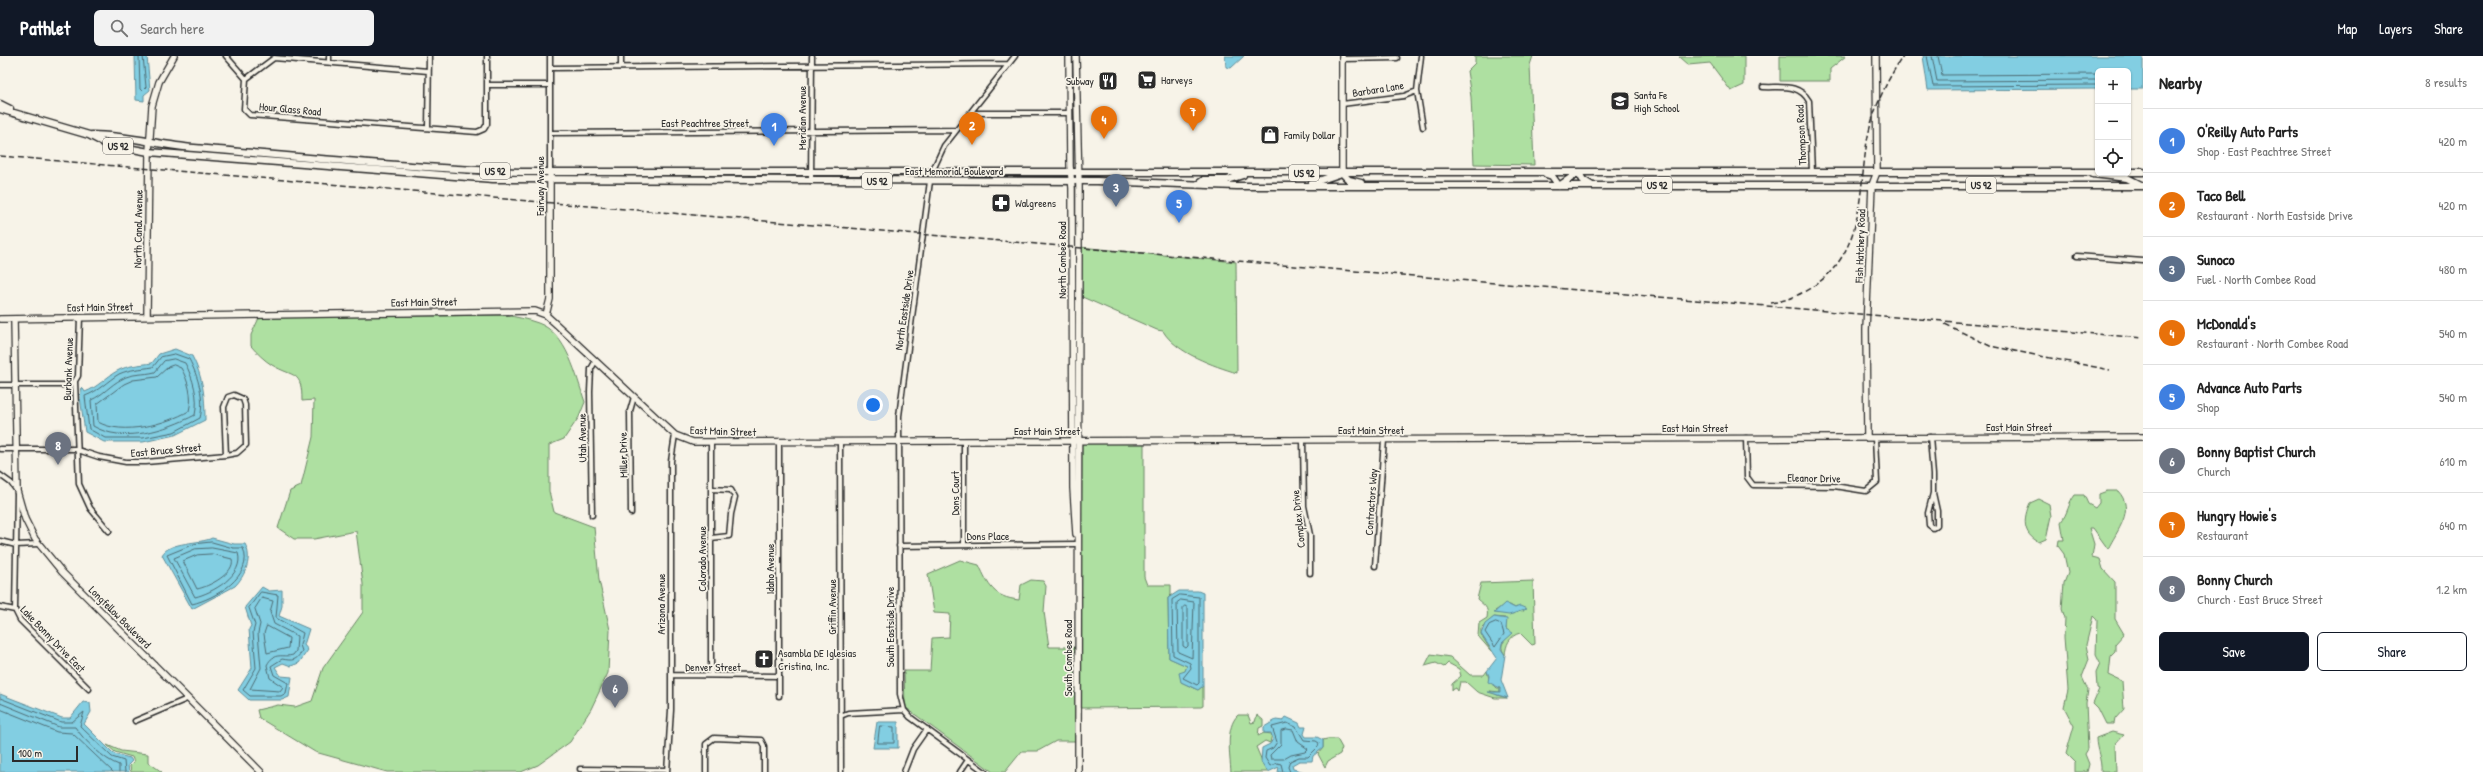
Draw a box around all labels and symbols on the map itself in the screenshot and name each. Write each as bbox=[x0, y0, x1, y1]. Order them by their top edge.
supermarket icon: Harveys bbox=[1136, 69, 1158, 91]
restaurant icon: Subway bbox=[1097, 70, 1119, 92]
place label: Harveys bbox=[1161, 73, 1192, 87]
place label: Subway bbox=[1066, 74, 1094, 88]
street label: Barbara Lane bbox=[1351, 78, 1405, 100]
street label: Meridian Avenue bbox=[795, 85, 809, 150]
place label: Santa Fe High School bbox=[1634, 88, 1679, 115]
school or university icon: Santa Fe High School bbox=[1609, 90, 1631, 112]
pin: 7 bbox=[1180, 98, 1206, 131]
street label: Hour Glass Road bbox=[258, 99, 322, 119]
street label: Thompson Road bbox=[1792, 104, 1810, 166]
pin: 4 bbox=[1091, 106, 1117, 139]
pin: 2 bbox=[959, 112, 985, 145]
pin: 1 bbox=[761, 113, 787, 146]
street label: East Peachtree Street bbox=[661, 116, 749, 130]
shop icon: Family Dollar bbox=[1259, 124, 1281, 146]
place label: Family Dollar bbox=[1283, 128, 1336, 142]
road number: US 92 bbox=[103, 138, 133, 154]
street label: Fairway Avenue bbox=[533, 156, 547, 217]
road number: US 92 bbox=[480, 163, 510, 179]
street label: East Memorial Boulevard bbox=[905, 164, 1004, 178]
road number: US 92 bbox=[1289, 165, 1319, 181]
road number: US 92 bbox=[862, 173, 892, 189]
pin: 3 bbox=[1103, 174, 1129, 207]
road number: US 92 bbox=[1642, 177, 1672, 193]
road number: US 92 bbox=[1966, 177, 1996, 193]
street label: North Canal Avenue bbox=[130, 189, 146, 268]
pin: 5 bbox=[1166, 190, 1192, 223]
pharmacy icon: Walgreens bbox=[990, 192, 1012, 214]
place label: Walgreens bbox=[1015, 196, 1056, 210]
street label: Fish Hatchery Road bbox=[1852, 208, 1868, 284]
street label: North Combee Road bbox=[1055, 221, 1069, 299]
street label: North Eastside Drive bbox=[891, 268, 917, 351]
street label: East Main Street bbox=[391, 294, 457, 310]
street label: East Main Street bbox=[67, 299, 133, 315]
street label: Burbank Avenue bbox=[60, 337, 76, 401]
your location bbox=[863, 395, 883, 415]
street label: Utah Avenue bbox=[575, 413, 589, 463]
street label: East Main Street bbox=[1986, 420, 2052, 434]
street label: East Main Street bbox=[1662, 421, 1728, 435]
street label: East Main Street bbox=[690, 423, 757, 439]
street label: East Main Street bbox=[1338, 423, 1404, 437]
street label: East Main Street bbox=[1014, 424, 1080, 438]
street label: Miller Drive bbox=[616, 431, 630, 478]
pin: 8 bbox=[45, 432, 71, 465]
street label: East Bruce Street bbox=[130, 440, 202, 460]
street label: Contractors Way bbox=[1362, 468, 1380, 536]
street label: Dons Court bbox=[948, 471, 962, 515]
street label: Eleanor Drive bbox=[1787, 471, 1841, 485]
street label: Complex Drive bbox=[1288, 489, 1308, 549]
street label: Colorado Avenue bbox=[695, 526, 709, 592]
street label: Dons Place bbox=[967, 529, 1010, 543]
street label: Idaho Avenue bbox=[763, 543, 777, 594]
street label: Arizona Avenue bbox=[654, 573, 668, 634]
street label: Griffin Avenue bbox=[825, 579, 839, 635]
street label: Longfellow Boulevard bbox=[86, 583, 155, 652]
street label: South Eastside Drive bbox=[883, 586, 897, 667]
street label: Lake Bonny Drive East bbox=[18, 603, 89, 675]
street label: South Combee Road bbox=[1061, 619, 1075, 696]
place label: Asambla DE Iglesias Cristina, Inc. bbox=[778, 646, 856, 673]
church icon: Asambla DE Iglesias Cristina, Inc. bbox=[753, 648, 775, 670]
street label: Denver Street bbox=[685, 660, 741, 674]
pin: 6 bbox=[602, 675, 628, 708]
scale bar bbox=[12, 744, 78, 763]

